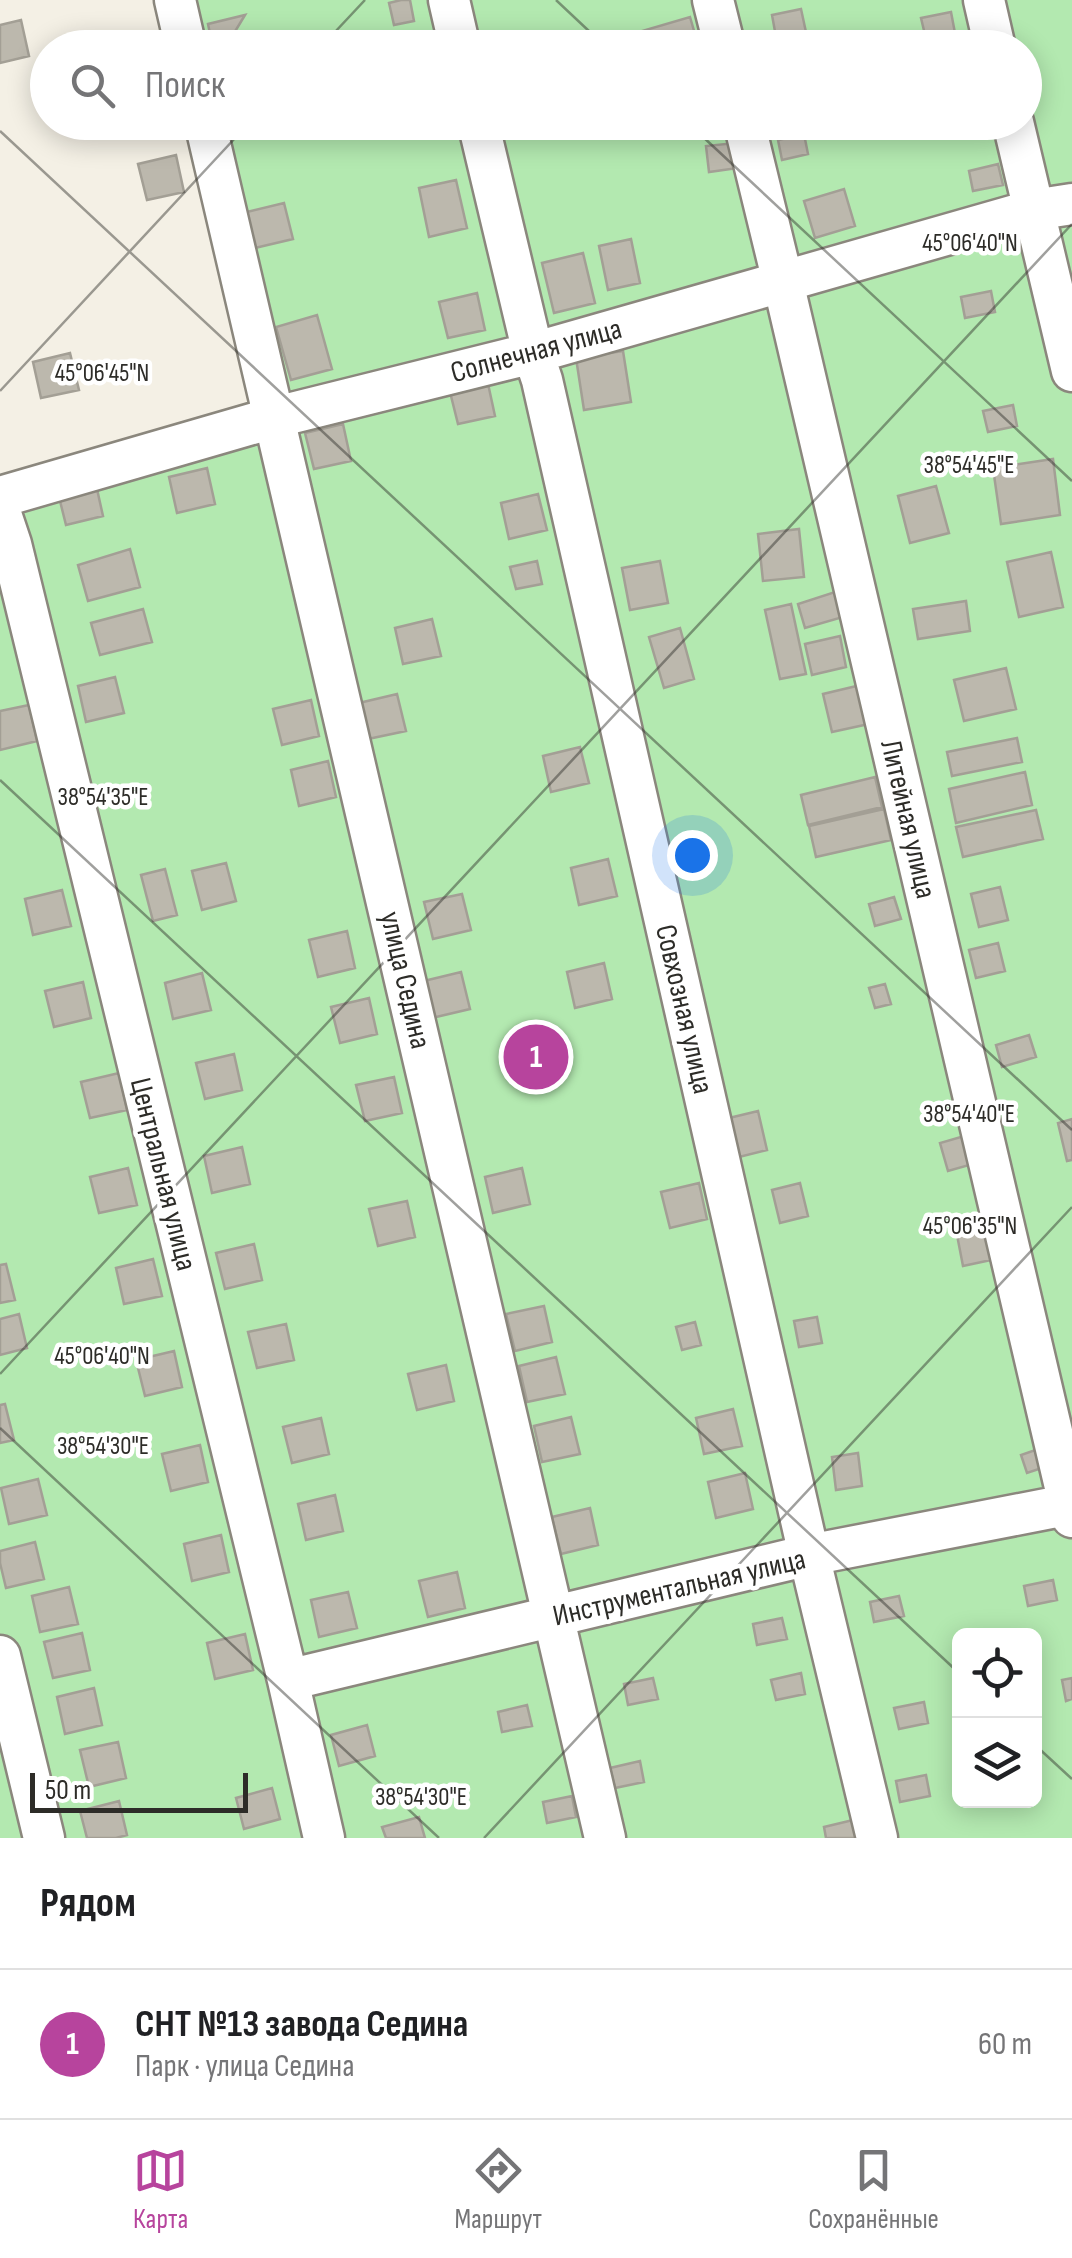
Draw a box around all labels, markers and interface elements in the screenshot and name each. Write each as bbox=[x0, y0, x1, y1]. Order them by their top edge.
search box bbox=[30, 30, 1042, 140]
icon: search bbox=[65, 58, 120, 113]
text: Поиск bbox=[145, 63, 225, 108]
text: 45°06'40"N bbox=[922, 228, 1018, 259]
street label: Солнечная улица bbox=[447, 311, 626, 391]
text: 45°06'45"N bbox=[55, 358, 149, 389]
text: 38°54'45"E bbox=[923, 450, 1015, 481]
street label: Литейная улица bbox=[872, 736, 944, 902]
text: 38°54'35"E bbox=[57, 782, 149, 813]
your location bbox=[667, 830, 718, 881]
street label: улица Седина bbox=[372, 908, 438, 1052]
street label: Совхозная улица bbox=[647, 921, 721, 1097]
pin: 1 bbox=[504, 1020, 568, 1094]
street label: Центральная улица bbox=[122, 1074, 204, 1274]
text: 38°54'40"E bbox=[923, 1099, 1015, 1130]
text: 45°06'35"N bbox=[923, 1211, 1017, 1242]
text: 45°06'40"N bbox=[54, 1341, 150, 1372]
text: 38°54'30"E bbox=[57, 1431, 149, 1462]
street label: Инструментальная улица bbox=[549, 1541, 809, 1635]
map controls bbox=[952, 1628, 1042, 1808]
button: locate bbox=[952, 1628, 1042, 1718]
button: layers bbox=[952, 1718, 1042, 1808]
scale bar bbox=[30, 1768, 248, 1812]
text: 50 m bbox=[45, 1774, 91, 1807]
text: 38°54'30"E bbox=[375, 1782, 467, 1813]
text: Рядом bbox=[40, 1878, 136, 1929]
text: СНТ №13 завода Седина bbox=[135, 2002, 468, 2047]
text: 1 bbox=[66, 2025, 79, 2064]
text: 60 m bbox=[978, 2025, 1032, 2064]
text: Парк · улица Седина bbox=[135, 2047, 355, 2086]
tab: Карта bbox=[133, 2143, 188, 2236]
tab: Маршрут bbox=[454, 2143, 542, 2236]
tab: Сохранённые bbox=[808, 2143, 939, 2236]

